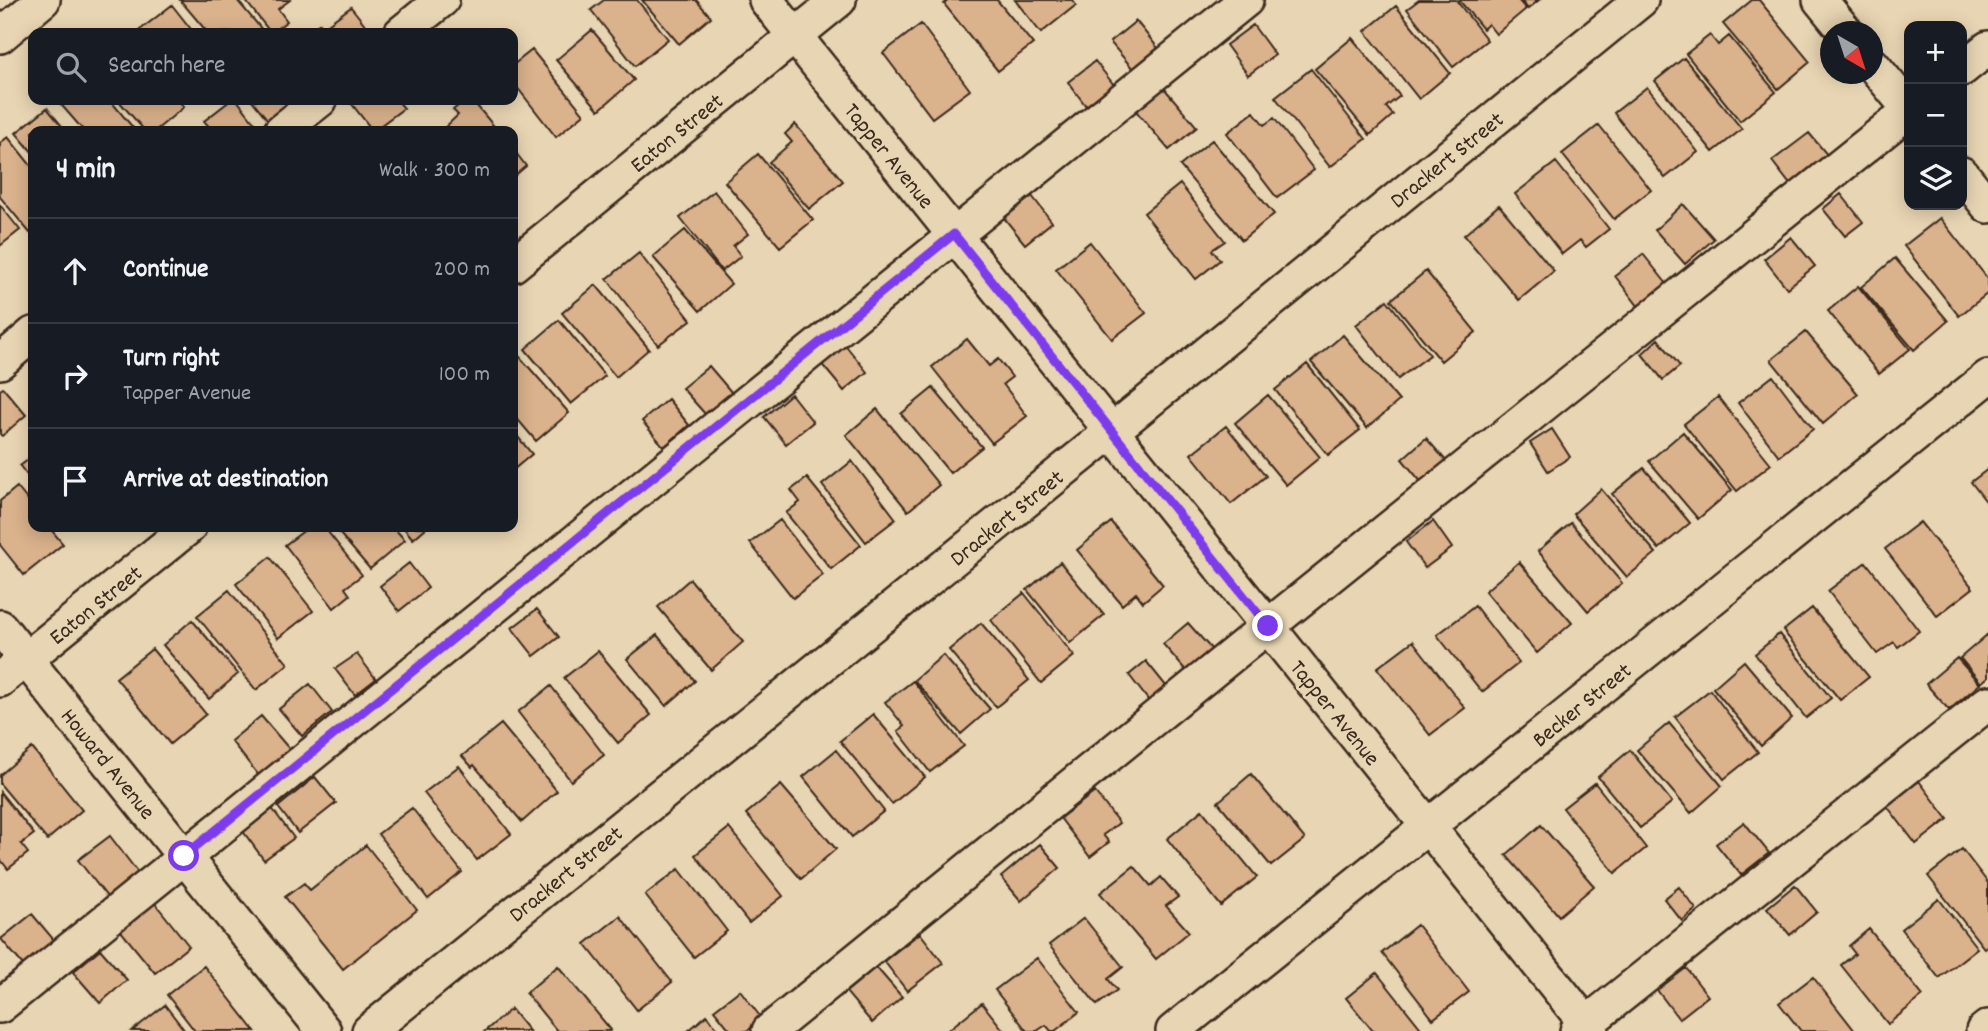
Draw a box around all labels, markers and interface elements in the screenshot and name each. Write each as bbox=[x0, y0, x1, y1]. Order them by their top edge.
north arrow bbox=[1820, 21, 1883, 84]
map controls bbox=[1904, 21, 1967, 210]
button: + bbox=[1904, 21, 1967, 84]
search box bbox=[28, 28, 518, 105]
icon: search bbox=[52, 48, 90, 86]
text: Search here bbox=[108, 48, 226, 85]
button: − bbox=[1904, 84, 1967, 147]
street label: Eaton Street bbox=[624, 87, 732, 183]
street label: Tapper Avenue bbox=[834, 97, 940, 217]
street label: Drackert Street bbox=[1384, 105, 1512, 218]
button: layers bbox=[1904, 147, 1967, 210]
text: 4 min bbox=[56, 150, 115, 193]
text: Walk · 300 m bbox=[379, 155, 490, 188]
icon: ahead bbox=[56, 252, 94, 290]
text: Continue bbox=[123, 252, 208, 289]
text: 200 m bbox=[434, 254, 490, 287]
text: Turn right bbox=[123, 341, 220, 378]
icon: right bbox=[56, 357, 94, 395]
text: 100 m bbox=[439, 359, 490, 392]
text: Tapper Avenue bbox=[123, 378, 251, 411]
icon: arrive bbox=[56, 462, 94, 500]
text: Arrive at destination bbox=[123, 462, 328, 499]
street label: Drackert Street bbox=[944, 463, 1072, 576]
street label: Eaton Street bbox=[43, 559, 151, 655]
route end bbox=[1252, 610, 1283, 641]
street label: Tapper Avenue bbox=[1280, 654, 1386, 774]
street label: Becker Street bbox=[1526, 656, 1640, 757]
street label: Howard Avenue bbox=[51, 702, 162, 828]
street label: Drackert Street bbox=[503, 819, 631, 932]
route start bbox=[168, 840, 199, 871]

